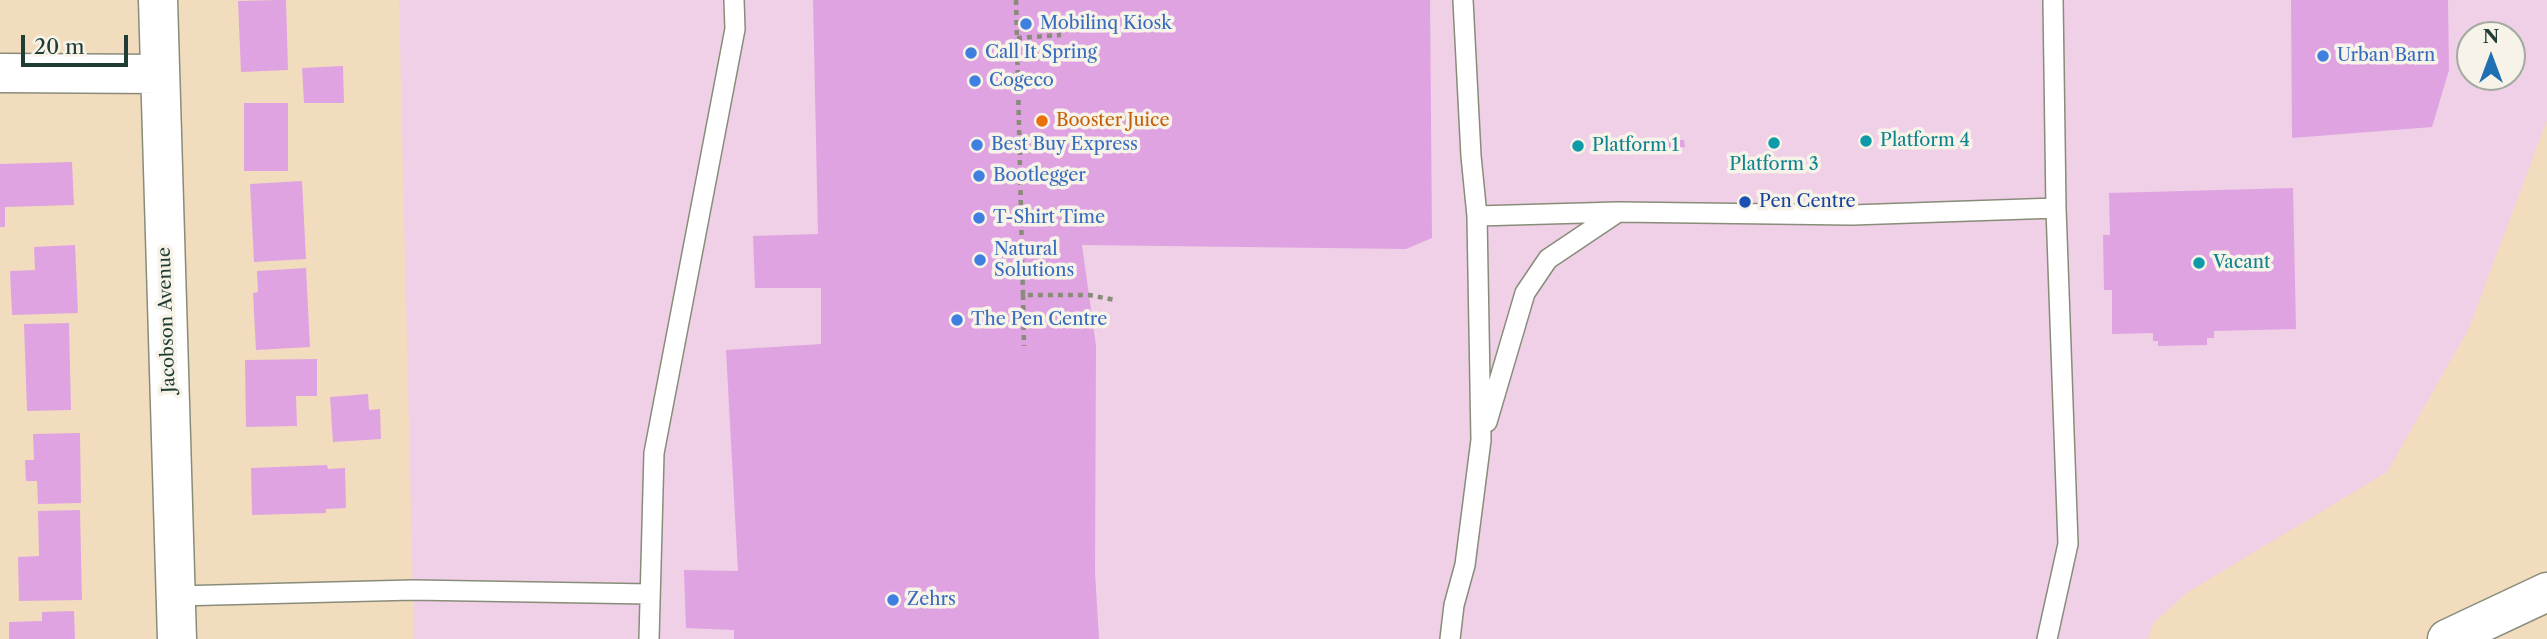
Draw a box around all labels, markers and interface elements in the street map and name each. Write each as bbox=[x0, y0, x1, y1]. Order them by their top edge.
place label: Mobilinq Kiosk bbox=[1040, 13, 1172, 35]
marker: Mobilinq Kiosk bbox=[1018, 16, 1034, 32]
scale bar bbox=[24, 21, 131, 65]
north arrow bbox=[2456, 21, 2526, 91]
text: N bbox=[2483, 25, 2499, 48]
text: 20 m bbox=[34, 34, 85, 59]
place label: Call It Spring bbox=[985, 42, 1097, 64]
marker: Call It Spring bbox=[963, 45, 979, 61]
place label: Urban Barn bbox=[2337, 45, 2435, 67]
marker: Urban Barn bbox=[2315, 48, 2331, 64]
place label: Cogeco bbox=[989, 70, 1054, 92]
marker: Cogeco bbox=[967, 73, 983, 89]
place label: Booster Juice bbox=[1056, 110, 1169, 132]
marker: Booster Juice bbox=[1034, 113, 1050, 129]
place label: Platform 4 bbox=[1880, 130, 1970, 152]
marker: Platform 4 bbox=[1858, 133, 1874, 149]
place label: Best Buy Express bbox=[991, 134, 1138, 156]
place label: Platform 1 bbox=[1592, 135, 1679, 157]
marker: Platform 3 bbox=[1766, 135, 1782, 151]
marker: Best Buy Express bbox=[969, 137, 985, 153]
marker: Platform 1 bbox=[1570, 138, 1586, 154]
place label: Platform 3 bbox=[1729, 154, 1819, 176]
place label: Bootlegger bbox=[993, 165, 1086, 187]
marker: Bootlegger bbox=[971, 168, 987, 184]
place label: Pen Centre bbox=[1759, 191, 1856, 213]
marker: Pen Centre bbox=[1737, 194, 1753, 210]
place label: T-Shirt Time bbox=[993, 207, 1105, 229]
marker: T-Shirt Time bbox=[971, 210, 987, 226]
place label: Natural Solutions bbox=[994, 239, 1074, 282]
street label: Jacobson Avenue bbox=[154, 247, 180, 393]
marker: Natural Solutions bbox=[972, 252, 988, 268]
place label: Vacant bbox=[2213, 252, 2270, 274]
marker: Vacant bbox=[2191, 255, 2207, 271]
place label: The Pen Centre bbox=[971, 309, 1107, 331]
marker: The Pen Centre bbox=[949, 312, 965, 328]
place label: Zehrs bbox=[907, 589, 956, 611]
marker: Zehrs bbox=[885, 592, 901, 608]

